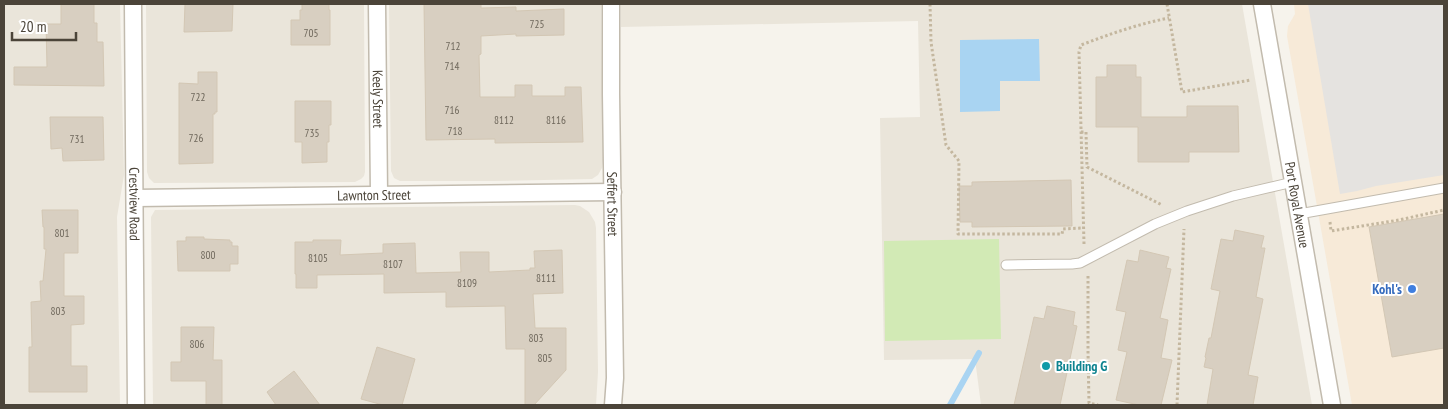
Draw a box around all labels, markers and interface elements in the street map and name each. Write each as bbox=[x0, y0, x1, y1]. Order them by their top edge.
scale bar bbox=[12, 10, 76, 42]
text: 20 m bbox=[20, 17, 46, 36]
house number: 725 bbox=[530, 17, 544, 31]
house number: 705 bbox=[304, 26, 318, 40]
house number: 712 bbox=[446, 39, 460, 53]
house number: 714 bbox=[445, 59, 459, 73]
street label: Keely Street bbox=[369, 70, 387, 128]
house number: 722 bbox=[191, 90, 205, 104]
house number: 716 bbox=[445, 103, 459, 117]
house number: 8112 bbox=[494, 113, 514, 127]
house number: 8116 bbox=[546, 113, 566, 127]
house number: 718 bbox=[448, 124, 462, 138]
house number: 735 bbox=[305, 126, 319, 140]
house number: 726 bbox=[189, 131, 203, 145]
house number: 731 bbox=[70, 132, 84, 146]
street label: Port Royal Avenue bbox=[1281, 160, 1313, 250]
street label: Crestview Road bbox=[125, 167, 144, 241]
street label: Seffert Street bbox=[603, 171, 622, 237]
street label: Lawnton Street bbox=[337, 186, 411, 204]
house number: 801 bbox=[55, 226, 69, 240]
house number: 800 bbox=[201, 248, 215, 262]
house number: 8105 bbox=[308, 251, 328, 265]
house number: 8107 bbox=[383, 257, 403, 271]
house number: 8111 bbox=[536, 271, 556, 285]
house number: 8109 bbox=[457, 276, 477, 290]
place label: Kohl's bbox=[1372, 280, 1402, 298]
marker: Kohl's bbox=[1406, 283, 1418, 295]
house number: 803 bbox=[51, 304, 65, 318]
house number: 803 bbox=[529, 331, 543, 345]
house number: 806 bbox=[190, 337, 204, 351]
house number: 805 bbox=[538, 351, 552, 365]
place label: Building G bbox=[1056, 357, 1107, 375]
marker: Building G bbox=[1040, 360, 1052, 372]

